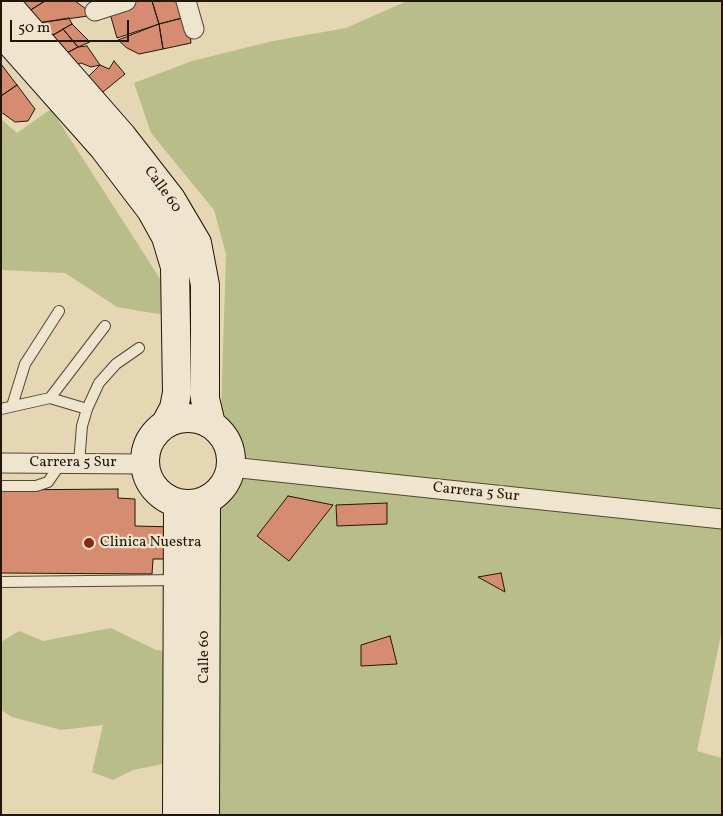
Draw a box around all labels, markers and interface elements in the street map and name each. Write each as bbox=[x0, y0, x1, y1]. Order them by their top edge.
scale bar bbox=[12, 10, 131, 42]
text: 50 m bbox=[18, 18, 50, 39]
street label: Calle 60 bbox=[139, 163, 185, 217]
street label: Carrera 5 Sur bbox=[30, 454, 116, 472]
street label: Carrera 5 Sur bbox=[432, 480, 520, 506]
place label: Clinica Nuestra bbox=[100, 534, 202, 552]
marker: Clinica Nuestra bbox=[82, 536, 96, 550]
street label: Calle 60 bbox=[196, 631, 214, 683]

